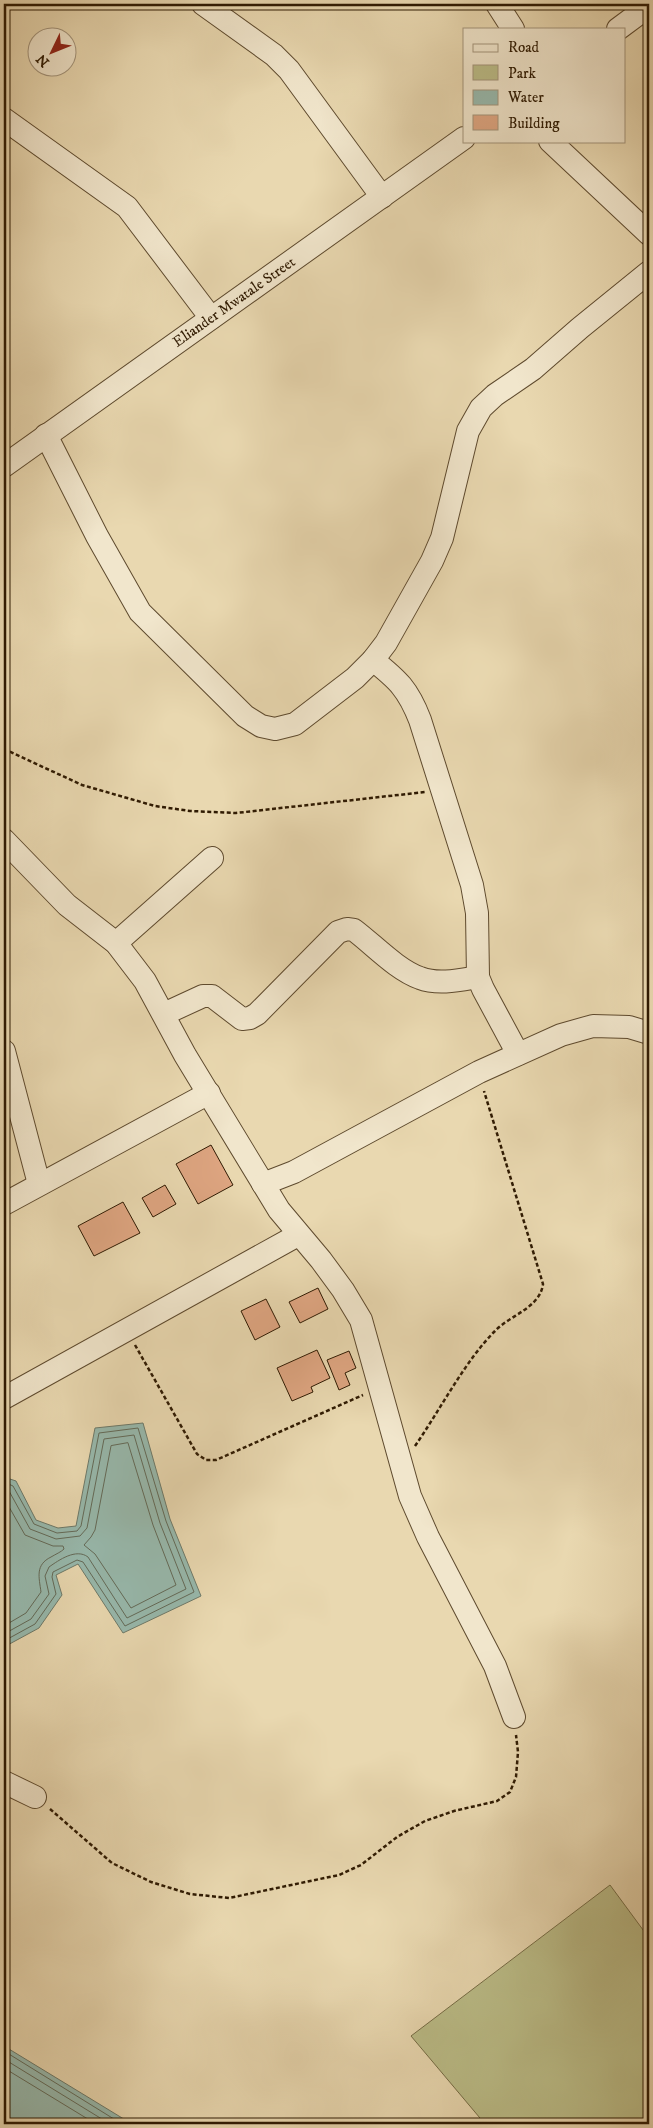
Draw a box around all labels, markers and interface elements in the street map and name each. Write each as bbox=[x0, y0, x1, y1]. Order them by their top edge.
north arrow bbox=[28, 28, 78, 78]
legend bbox=[463, 28, 626, 142]
text: Road bbox=[508, 38, 540, 57]
text: N bbox=[32, 49, 54, 71]
text: Park bbox=[508, 64, 537, 83]
text: Water bbox=[507, 88, 544, 107]
text: Building bbox=[508, 114, 560, 133]
street label: Eliander Mwatale Street bbox=[169, 252, 299, 352]

